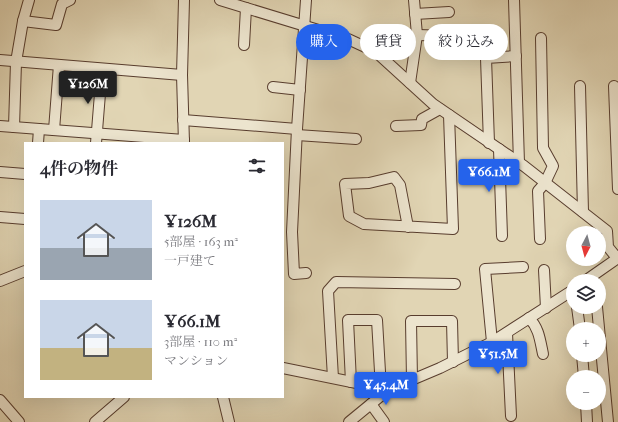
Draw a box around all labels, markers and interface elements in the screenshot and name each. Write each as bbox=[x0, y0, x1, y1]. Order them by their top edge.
chip: 購入 bbox=[296, 24, 352, 60]
chip: 賃貸 bbox=[360, 24, 416, 60]
chip: 絞り込み bbox=[424, 24, 508, 60]
pin: ¥126M bbox=[60, 71, 116, 105]
text: ¥126M bbox=[68, 76, 108, 91]
icon: filters bbox=[246, 155, 268, 177]
text: 4件の物件 bbox=[40, 158, 118, 178]
pin: ¥66.1M bbox=[456, 159, 522, 193]
text: ¥66.1M bbox=[467, 164, 511, 179]
text: ¥126M bbox=[164, 211, 217, 231]
icon: home bbox=[72, 216, 120, 264]
north arrow bbox=[566, 226, 606, 266]
map controls bbox=[566, 226, 606, 410]
text: 5部屋 · 163 m² bbox=[164, 234, 238, 249]
text: 一戸建て bbox=[164, 253, 216, 268]
button: layers bbox=[566, 274, 606, 314]
text: ¥66.1M bbox=[164, 311, 221, 331]
icon: home bbox=[72, 316, 120, 364]
button: + bbox=[566, 322, 606, 362]
text: 3部屋 · 110 m² bbox=[164, 334, 237, 349]
pin: ¥51.5M bbox=[465, 341, 531, 375]
text: ¥51.5M bbox=[478, 346, 518, 361]
text: マンション bbox=[164, 353, 228, 368]
button: − bbox=[566, 370, 606, 410]
pin: ¥45.4M bbox=[353, 372, 419, 406]
text: ¥45.4M bbox=[363, 377, 409, 392]

